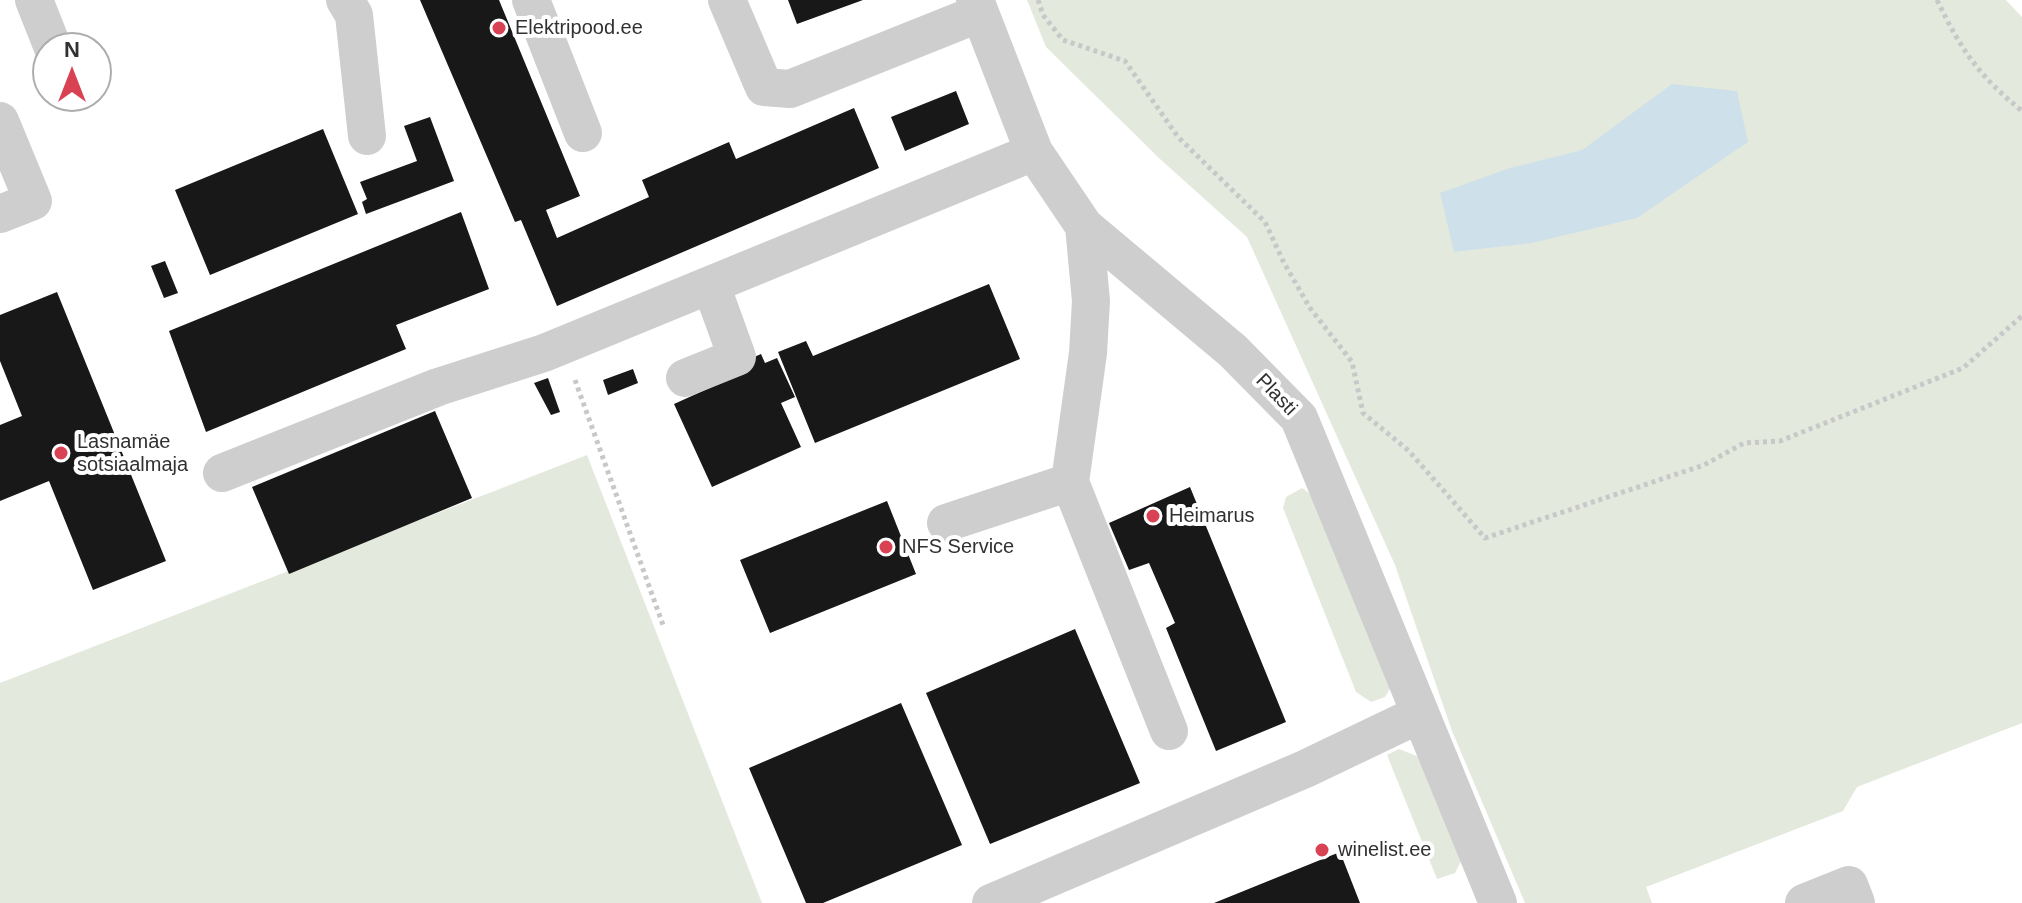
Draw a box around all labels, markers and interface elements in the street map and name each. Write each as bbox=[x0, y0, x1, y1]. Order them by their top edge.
place label: Elektripood.ee bbox=[515, 16, 643, 40]
marker: Elektripood.ee bbox=[490, 19, 508, 37]
north arrow bbox=[32, 32, 112, 112]
text: N bbox=[64, 37, 80, 62]
street label: Plasti bbox=[1250, 369, 1302, 421]
place label: Lasnamäe sotsiaalmaja bbox=[77, 430, 188, 477]
marker: Lasnamäe sotsiaalmaja bbox=[52, 444, 70, 462]
place label: Heimarus bbox=[1169, 504, 1255, 528]
marker: Heimarus bbox=[1144, 507, 1162, 525]
place label: NFS Service bbox=[902, 535, 1014, 559]
marker: NFS Service bbox=[877, 538, 895, 556]
place label: winelist.ee bbox=[1338, 838, 1431, 862]
marker: winelist.ee bbox=[1313, 841, 1331, 859]

